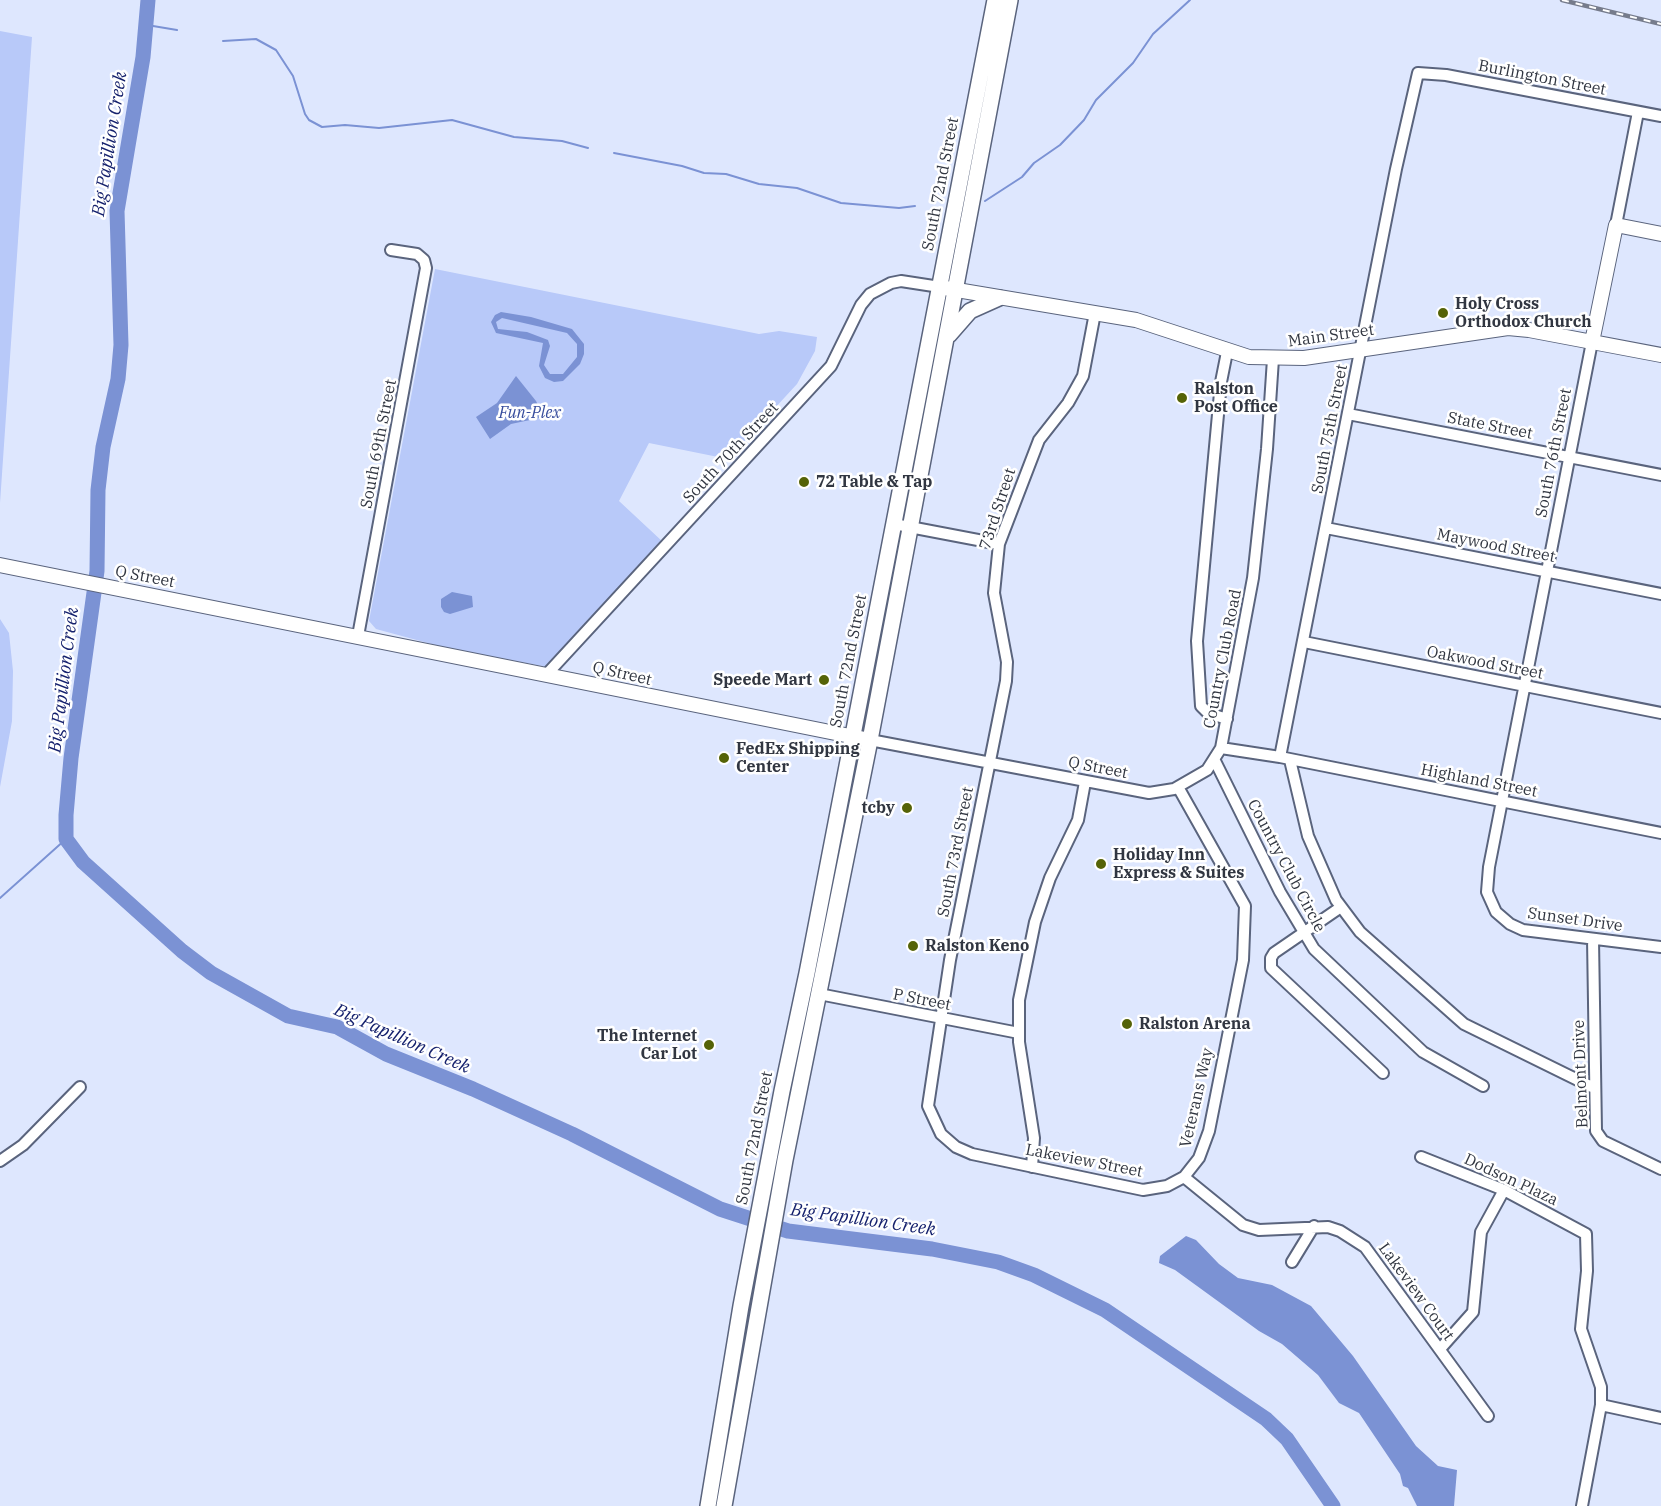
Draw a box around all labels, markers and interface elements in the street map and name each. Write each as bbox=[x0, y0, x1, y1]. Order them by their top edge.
street label: Burlington Street bbox=[1476, 56, 1608, 100]
water label: Big Papillion Creek bbox=[88, 70, 132, 218]
street label: South 72nd Street bbox=[919, 116, 963, 252]
place label: Holy Cross Orthodox Church bbox=[1455, 294, 1592, 332]
marker: Holy Cross Orthodox Church bbox=[1436, 306, 1450, 320]
street label: Main Street bbox=[1287, 320, 1375, 352]
street label: South 75th Street bbox=[1308, 363, 1352, 495]
street label: South 69th Street bbox=[357, 378, 401, 510]
place label: Ralston Post Office bbox=[1194, 379, 1278, 417]
street label: South 76th Street bbox=[1532, 387, 1576, 519]
marker: Ralston Post Office bbox=[1175, 391, 1189, 405]
street label: South 70th Street bbox=[679, 398, 783, 508]
park label: Fun-Plex bbox=[499, 403, 561, 423]
street label: State Street bbox=[1446, 408, 1534, 444]
street label: 73rd Street bbox=[976, 466, 1020, 552]
place label: 72 Table & Tap bbox=[816, 472, 932, 492]
marker: 72 Table & Tap bbox=[797, 475, 811, 489]
street label: Maywood Street bbox=[1435, 525, 1557, 567]
street label: Q Street bbox=[114, 562, 176, 592]
street label: Country Club Road bbox=[1200, 588, 1246, 730]
street label: South 72nd Street bbox=[827, 593, 871, 729]
water label: Big Papillion Creek bbox=[44, 606, 84, 754]
street label: Oakwood Street bbox=[1425, 642, 1545, 684]
street label: Q Street bbox=[591, 658, 653, 690]
place label: Speede Mart bbox=[713, 670, 812, 690]
marker: Speede Mart bbox=[817, 673, 831, 687]
place label: FedEx Shipping Center bbox=[736, 739, 860, 777]
marker: FedEx Shipping Center bbox=[717, 751, 731, 765]
street label: Q Street bbox=[1067, 753, 1129, 783]
street label: Highland Street bbox=[1419, 760, 1539, 802]
street label: South 73rd Street bbox=[934, 785, 978, 919]
street label: Country Club Circle bbox=[1243, 796, 1329, 936]
place label: tcby bbox=[862, 798, 895, 818]
marker: tcby bbox=[900, 801, 914, 815]
place label: Holiday Inn Express & Suites bbox=[1113, 845, 1244, 883]
marker: Holiday Inn Express & Suites bbox=[1094, 857, 1108, 871]
street label: Sunset Drive bbox=[1526, 904, 1624, 936]
place label: Ralston Keno bbox=[925, 936, 1029, 956]
marker: Ralston Keno bbox=[906, 939, 920, 953]
street label: P Street bbox=[891, 985, 953, 1015]
water label: Big Papillion Creek bbox=[331, 999, 473, 1079]
place label: Ralston Arena bbox=[1139, 1014, 1251, 1034]
marker: Ralston Arena bbox=[1120, 1017, 1134, 1031]
street label: Belmont Drive bbox=[1570, 1020, 1592, 1128]
place label: The Internet Car Lot bbox=[597, 1026, 697, 1064]
marker: The Internet Car Lot bbox=[702, 1038, 716, 1052]
street label: Veterans Way bbox=[1176, 1046, 1218, 1150]
street label: South 72nd Street bbox=[733, 1070, 777, 1206]
street label: Lakeview Street bbox=[1024, 1140, 1144, 1182]
street label: Dodson Plaza bbox=[1461, 1150, 1561, 1210]
water label: Big Papillion Creek bbox=[789, 1199, 937, 1241]
street label: Lakeview Court bbox=[1374, 1239, 1458, 1345]

